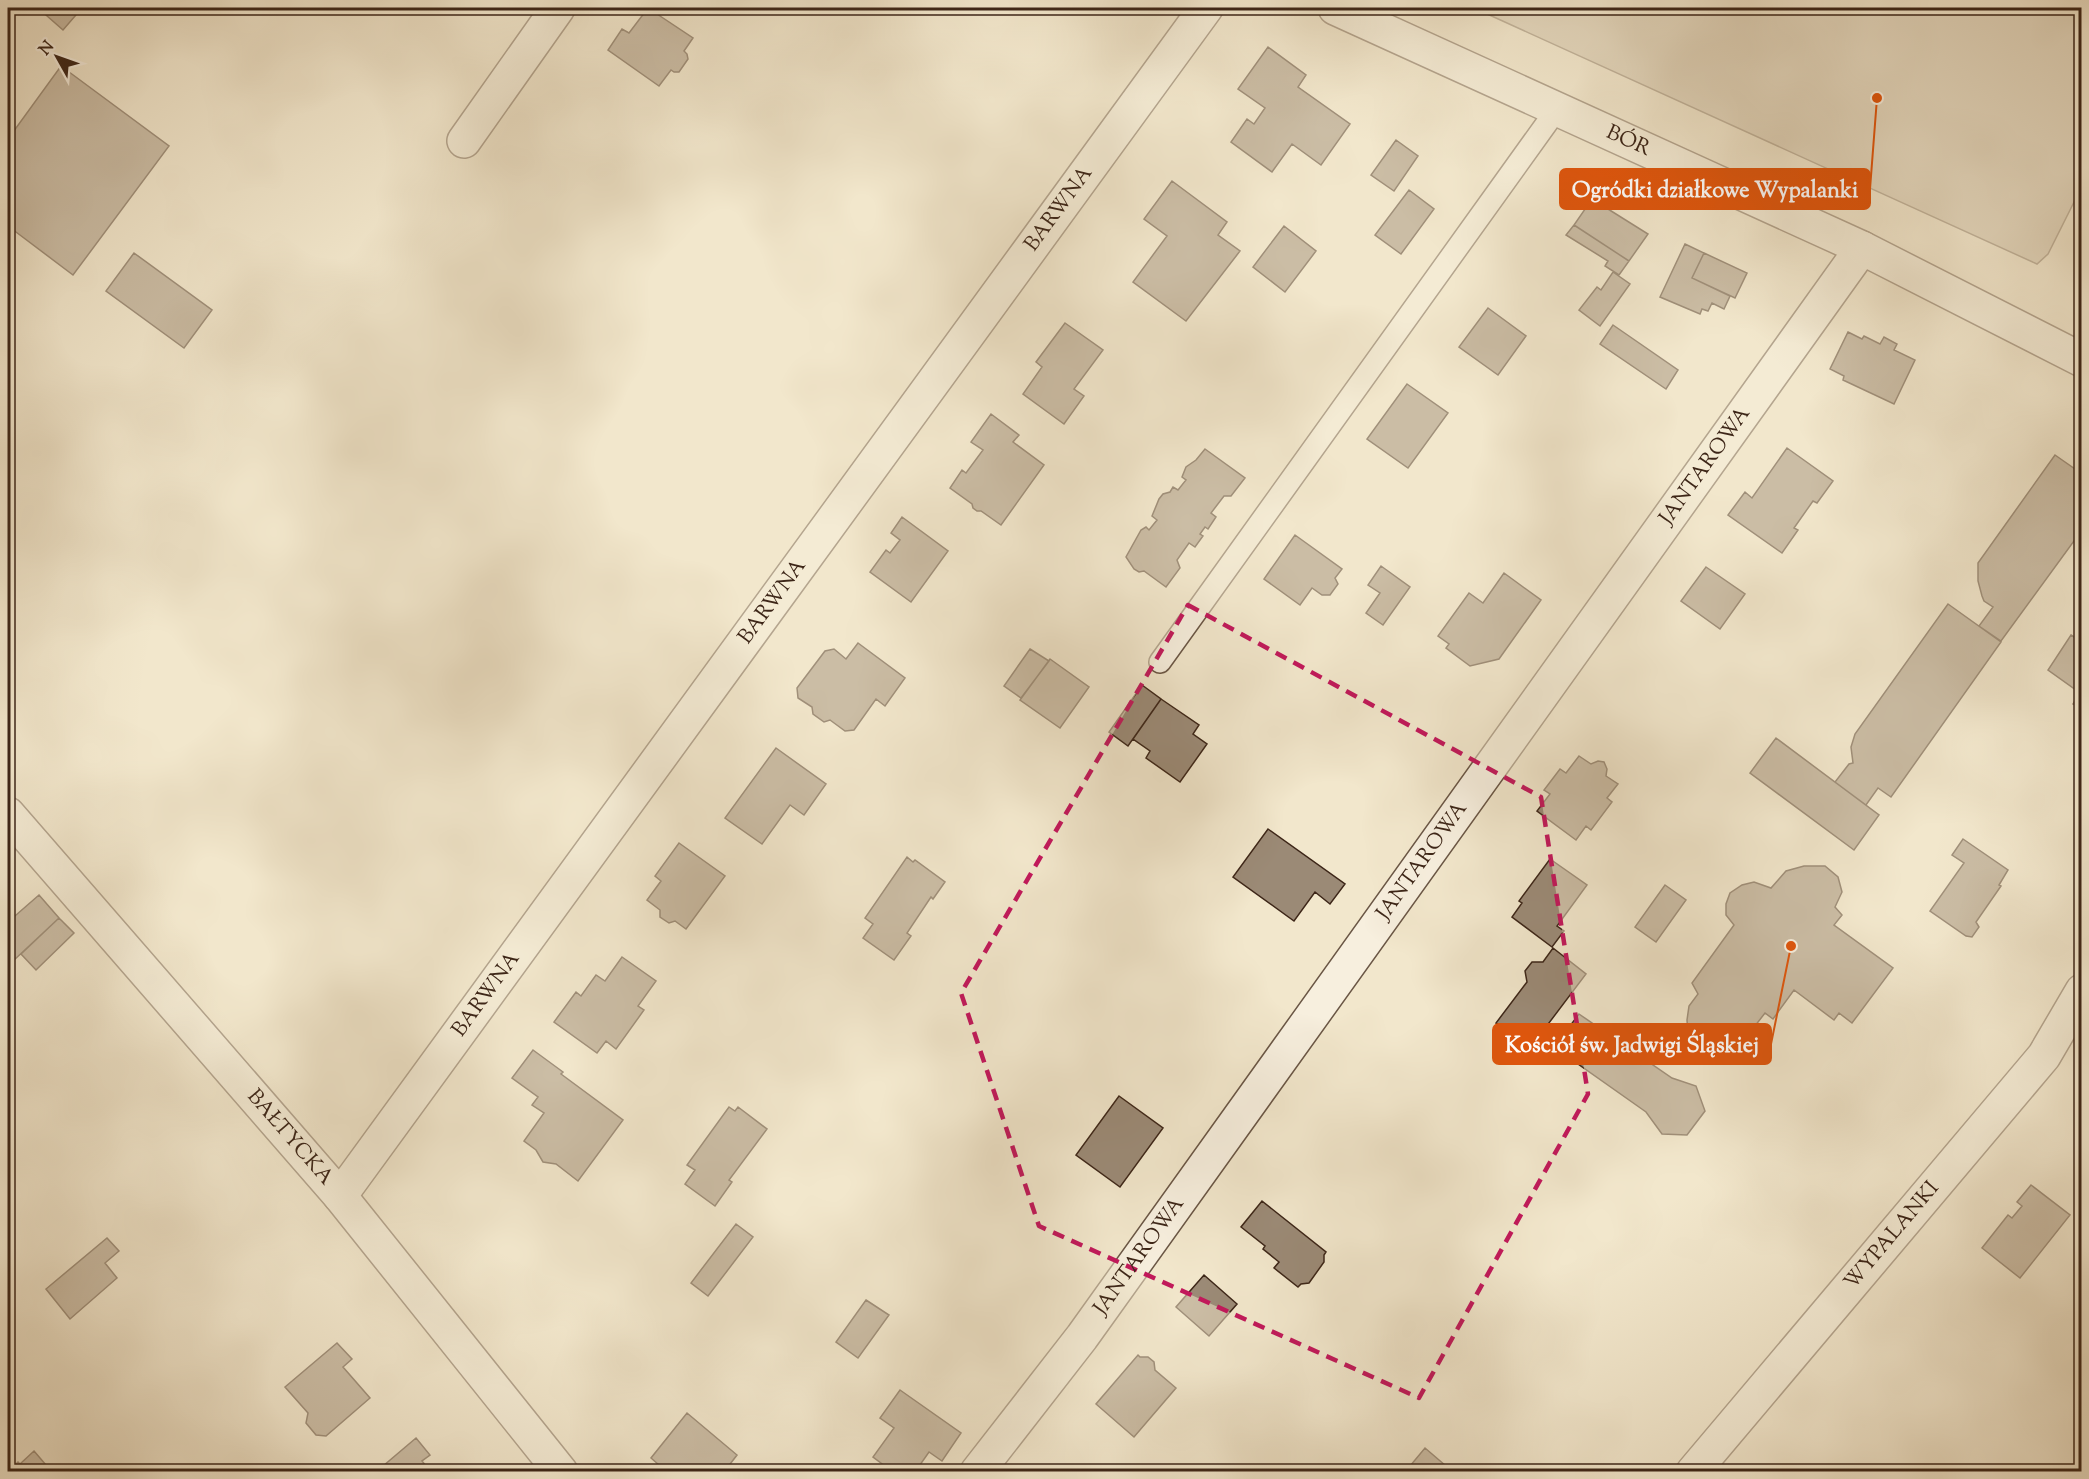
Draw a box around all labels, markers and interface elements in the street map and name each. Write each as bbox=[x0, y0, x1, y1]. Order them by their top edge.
north arrow bbox=[27, 27, 87, 87]
text: N bbox=[35, 37, 60, 61]
street label: BÓR bbox=[1601, 118, 1655, 165]
street label: BARWNA bbox=[1018, 160, 1101, 258]
callout: Ogródki działkowe Wypalanki bbox=[1560, 169, 1870, 209]
text: Ogródki działkowe Wypalanki bbox=[1572, 176, 1859, 208]
street label: JANTAROWA bbox=[1652, 401, 1758, 532]
street label: BARWNA bbox=[732, 553, 814, 651]
street label: JANTAROWA bbox=[1369, 796, 1475, 928]
street label: BARWNA bbox=[445, 946, 528, 1044]
callout: Kościół św. Jadwigi Śląskiej bbox=[1493, 1024, 1771, 1064]
text: Kościół św. Jadwigi Śląskiej bbox=[1505, 1029, 1759, 1063]
street label: BAŁTYCKA bbox=[239, 1083, 340, 1192]
street label: WYPALANKI bbox=[1838, 1175, 1947, 1297]
street label: JANTAROWA bbox=[1086, 1191, 1192, 1323]

